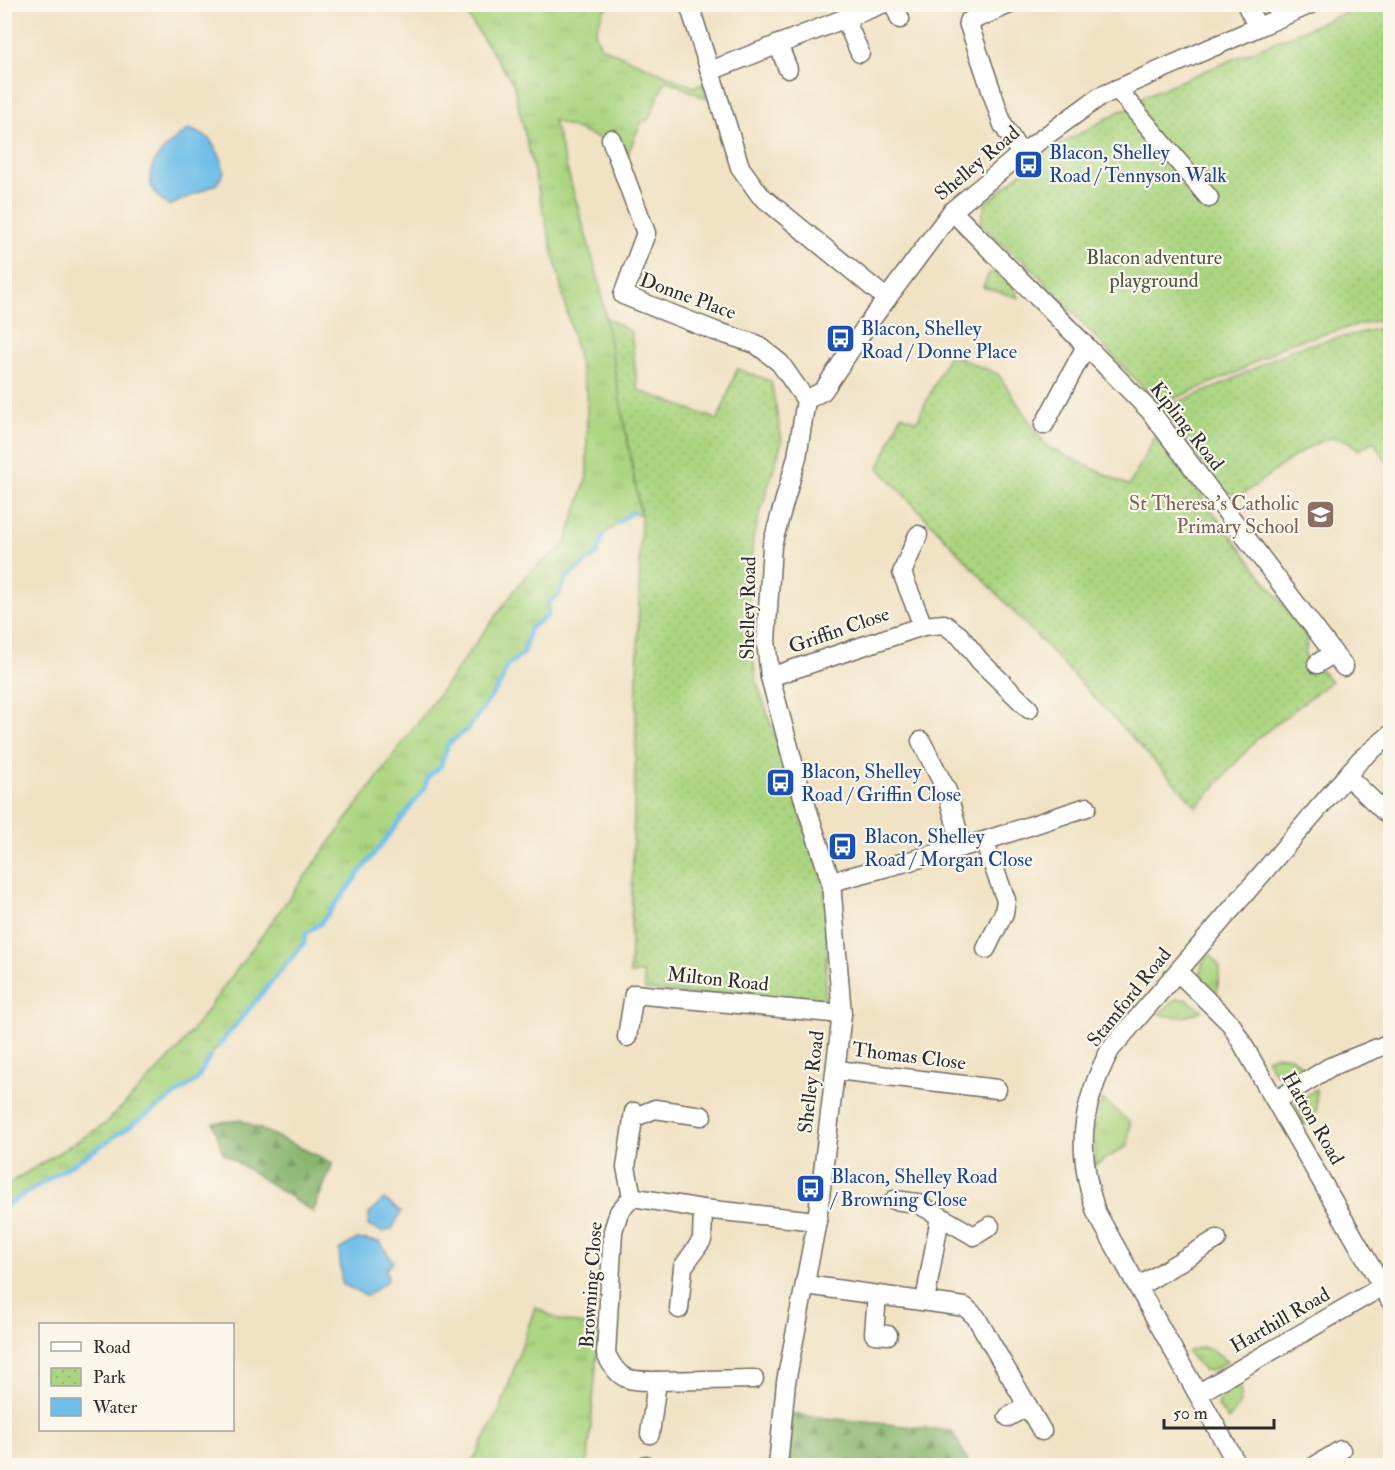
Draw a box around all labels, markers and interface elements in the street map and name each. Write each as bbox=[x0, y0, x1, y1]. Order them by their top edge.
street label: Shelley Road bbox=[929, 120, 1025, 206]
place label: Blacon, Shelley Road / Tennyson Walk bbox=[1049, 140, 1227, 188]
bus stop icon: Blacon, Shelley Road / Tennyson Walk bbox=[1012, 148, 1044, 180]
park label: Blacon adventure playground bbox=[1086, 245, 1222, 294]
street label: Donne Place bbox=[636, 267, 740, 325]
place label: Blacon, Shelley Road / Donne Place bbox=[861, 316, 1017, 364]
bus stop icon: Blacon, Shelley Road / Donne Place bbox=[824, 323, 856, 355]
street label: Kipling Road bbox=[1144, 377, 1230, 476]
place label: St Theresa's Catholic Primary School bbox=[1129, 491, 1299, 539]
school or university icon: St Theresa's Catholic Primary School bbox=[1304, 499, 1336, 531]
street label: Shelley Road bbox=[735, 556, 761, 660]
street label: Griffin Close bbox=[785, 601, 893, 659]
place label: Blacon, Shelley Road / Griffin Close bbox=[801, 759, 961, 807]
bus stop icon: Blacon, Shelley Road / Griffin Close bbox=[764, 766, 796, 798]
place label: Blacon, Shelley Road / Morgan Close bbox=[864, 824, 1033, 872]
bus stop icon: Blacon, Shelley Road / Morgan Close bbox=[827, 831, 859, 863]
street label: Stamford Road bbox=[1081, 942, 1177, 1052]
street label: Milton Road bbox=[666, 961, 770, 997]
street label: Shelley Road bbox=[792, 1029, 830, 1135]
street label: Thomas Close bbox=[851, 1037, 967, 1075]
street label: Hatton Road bbox=[1276, 1067, 1350, 1169]
place label: Blacon, Shelley Road / Browning Close bbox=[829, 1164, 998, 1212]
bus stop icon: Blacon, Shelley Road / Browning Close bbox=[794, 1172, 826, 1204]
street label: Browning Close bbox=[574, 1221, 608, 1349]
street label: Harthill Road bbox=[1226, 1281, 1334, 1358]
legend bbox=[39, 1323, 234, 1431]
text: Road bbox=[93, 1336, 131, 1359]
text: Park bbox=[93, 1366, 126, 1389]
scale bar bbox=[1164, 1392, 1274, 1430]
text: Water bbox=[92, 1396, 137, 1419]
text: 50 m bbox=[1173, 1402, 1208, 1425]

